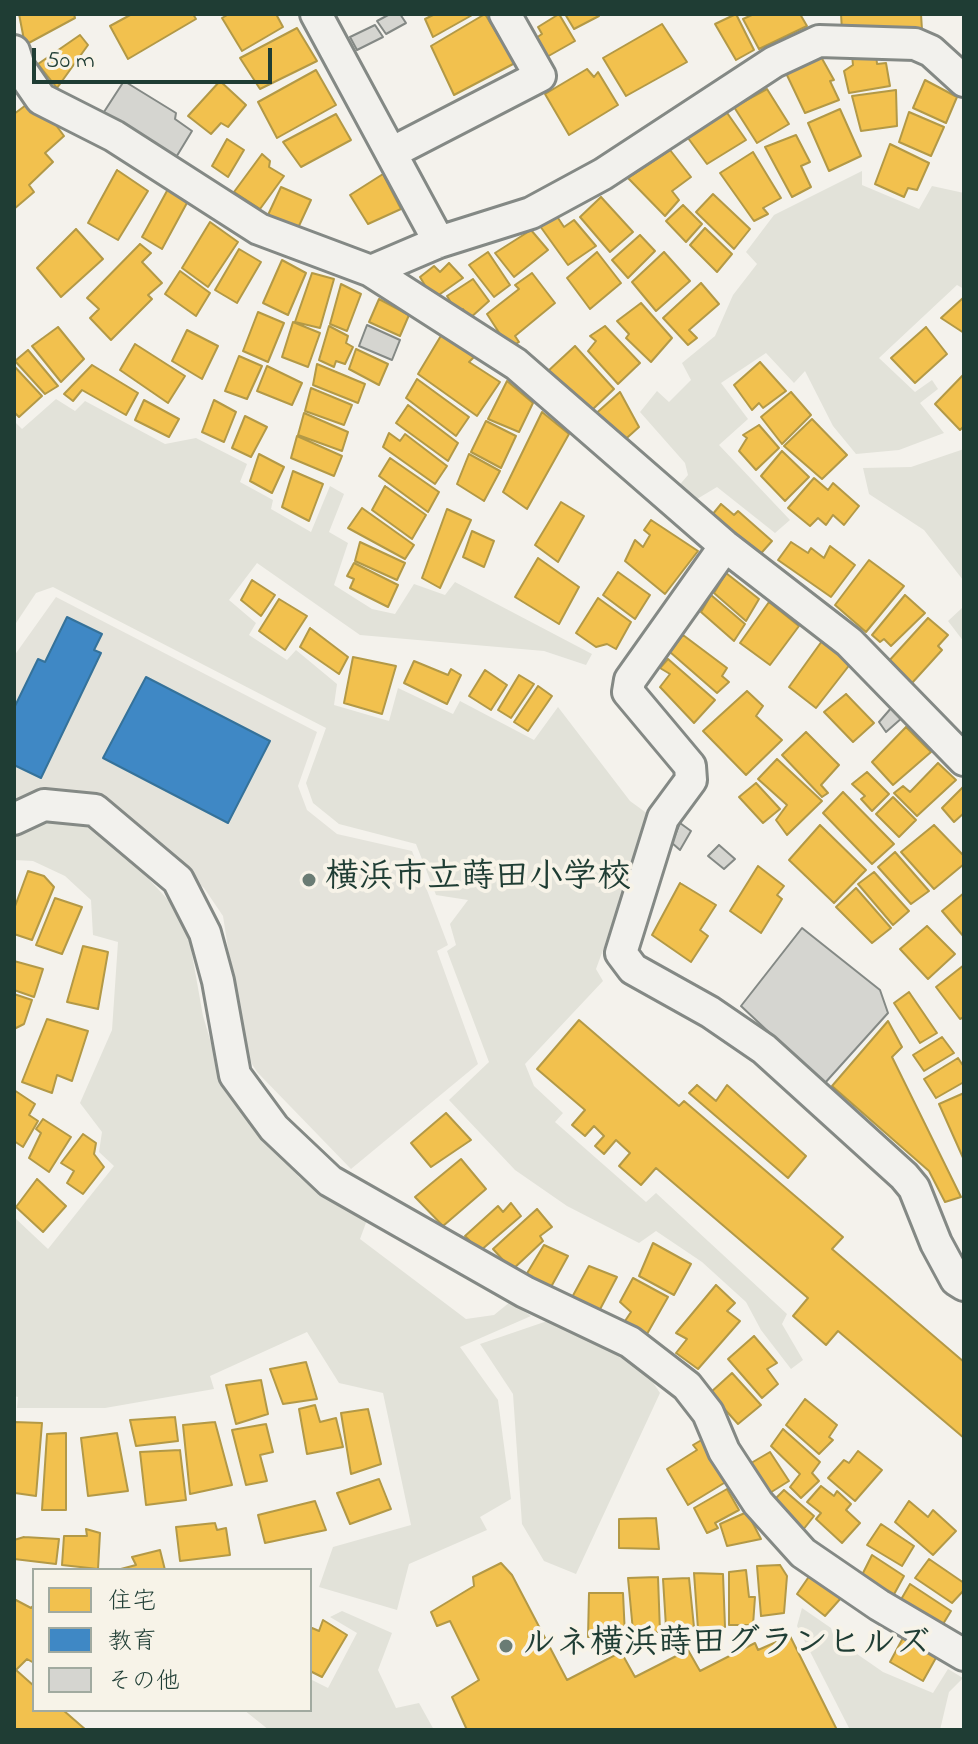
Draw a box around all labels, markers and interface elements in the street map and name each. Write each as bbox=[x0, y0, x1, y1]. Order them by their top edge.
scale bar bbox=[36, 32, 276, 82]
text: 50 m bbox=[46, 44, 95, 79]
place label: 横浜市立蒔田小学校 bbox=[325, 860, 631, 900]
marker: 横浜市立蒔田小学校 bbox=[300, 871, 318, 889]
legend bbox=[32, 1568, 312, 1712]
text: 住宅 bbox=[108, 1585, 156, 1620]
text: 教育 bbox=[108, 1625, 156, 1660]
place label: ルネ横浜蒔田グランヒルズ bbox=[522, 1626, 930, 1666]
marker: ルネ横浜蒔田グランヒルズ bbox=[497, 1637, 515, 1655]
text: その他 bbox=[108, 1665, 180, 1700]

